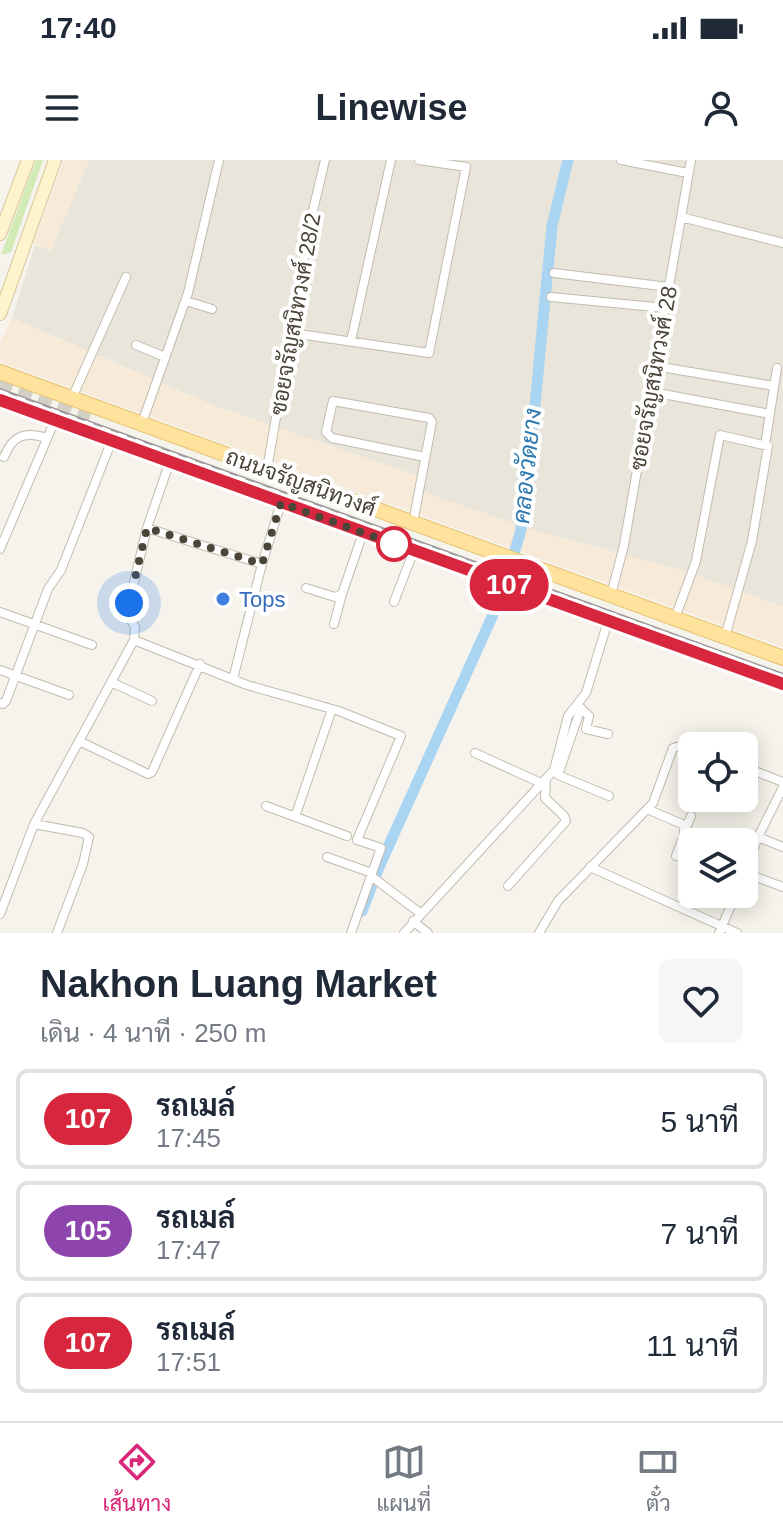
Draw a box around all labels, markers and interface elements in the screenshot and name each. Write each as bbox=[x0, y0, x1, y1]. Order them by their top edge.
text: 17:40 bbox=[40, 11, 117, 44]
icon: menu bbox=[40, 86, 84, 130]
icon: person bbox=[699, 86, 743, 130]
text: Linewise bbox=[315, 87, 468, 128]
street label: ซอยจรัญสนิทวงศ์ 28/2 bbox=[263, 211, 327, 417]
street label: ซอยจรัญสนิทวงศ์ 28 bbox=[623, 284, 683, 472]
water label: คลองวัดยาง bbox=[507, 407, 546, 525]
street label: ถนนจรัญสนิทวงศ์ bbox=[222, 442, 380, 522]
unlabelled marker bbox=[377, 527, 411, 561]
line badge: 107 bbox=[463, 559, 555, 611]
text: 107 bbox=[486, 569, 532, 600]
your location bbox=[109, 583, 149, 623]
place label: Tops bbox=[239, 587, 285, 612]
marker: Tops bbox=[214, 590, 232, 608]
map controls bbox=[678, 732, 758, 908]
button: locate bbox=[678, 732, 758, 812]
button: layers bbox=[678, 828, 758, 908]
button: heart bbox=[659, 959, 743, 1043]
text: Nakhon Luang Market bbox=[40, 963, 437, 1005]
text: เดิน · 4 นาที · 250 m bbox=[40, 1018, 266, 1048]
text: รถเมล์ bbox=[156, 1089, 236, 1122]
text: 107 bbox=[65, 1103, 111, 1134]
text: 5 นาที bbox=[661, 1105, 739, 1138]
text: 17:45 bbox=[156, 1123, 221, 1153]
text: รถเมล์ bbox=[156, 1201, 236, 1234]
text: 105 bbox=[65, 1215, 111, 1246]
text: 7 นาที bbox=[661, 1217, 739, 1250]
text: 17:47 bbox=[156, 1235, 221, 1265]
text: รถเมล์ bbox=[156, 1313, 236, 1346]
text: 107 bbox=[65, 1327, 111, 1358]
text: 11 นาที bbox=[646, 1329, 739, 1362]
text: 17:51 bbox=[156, 1347, 221, 1377]
tab: เส้นทาง bbox=[103, 1440, 171, 1517]
tab: แผนที่ bbox=[376, 1440, 431, 1517]
tab: ตั๋ว bbox=[636, 1440, 680, 1517]

